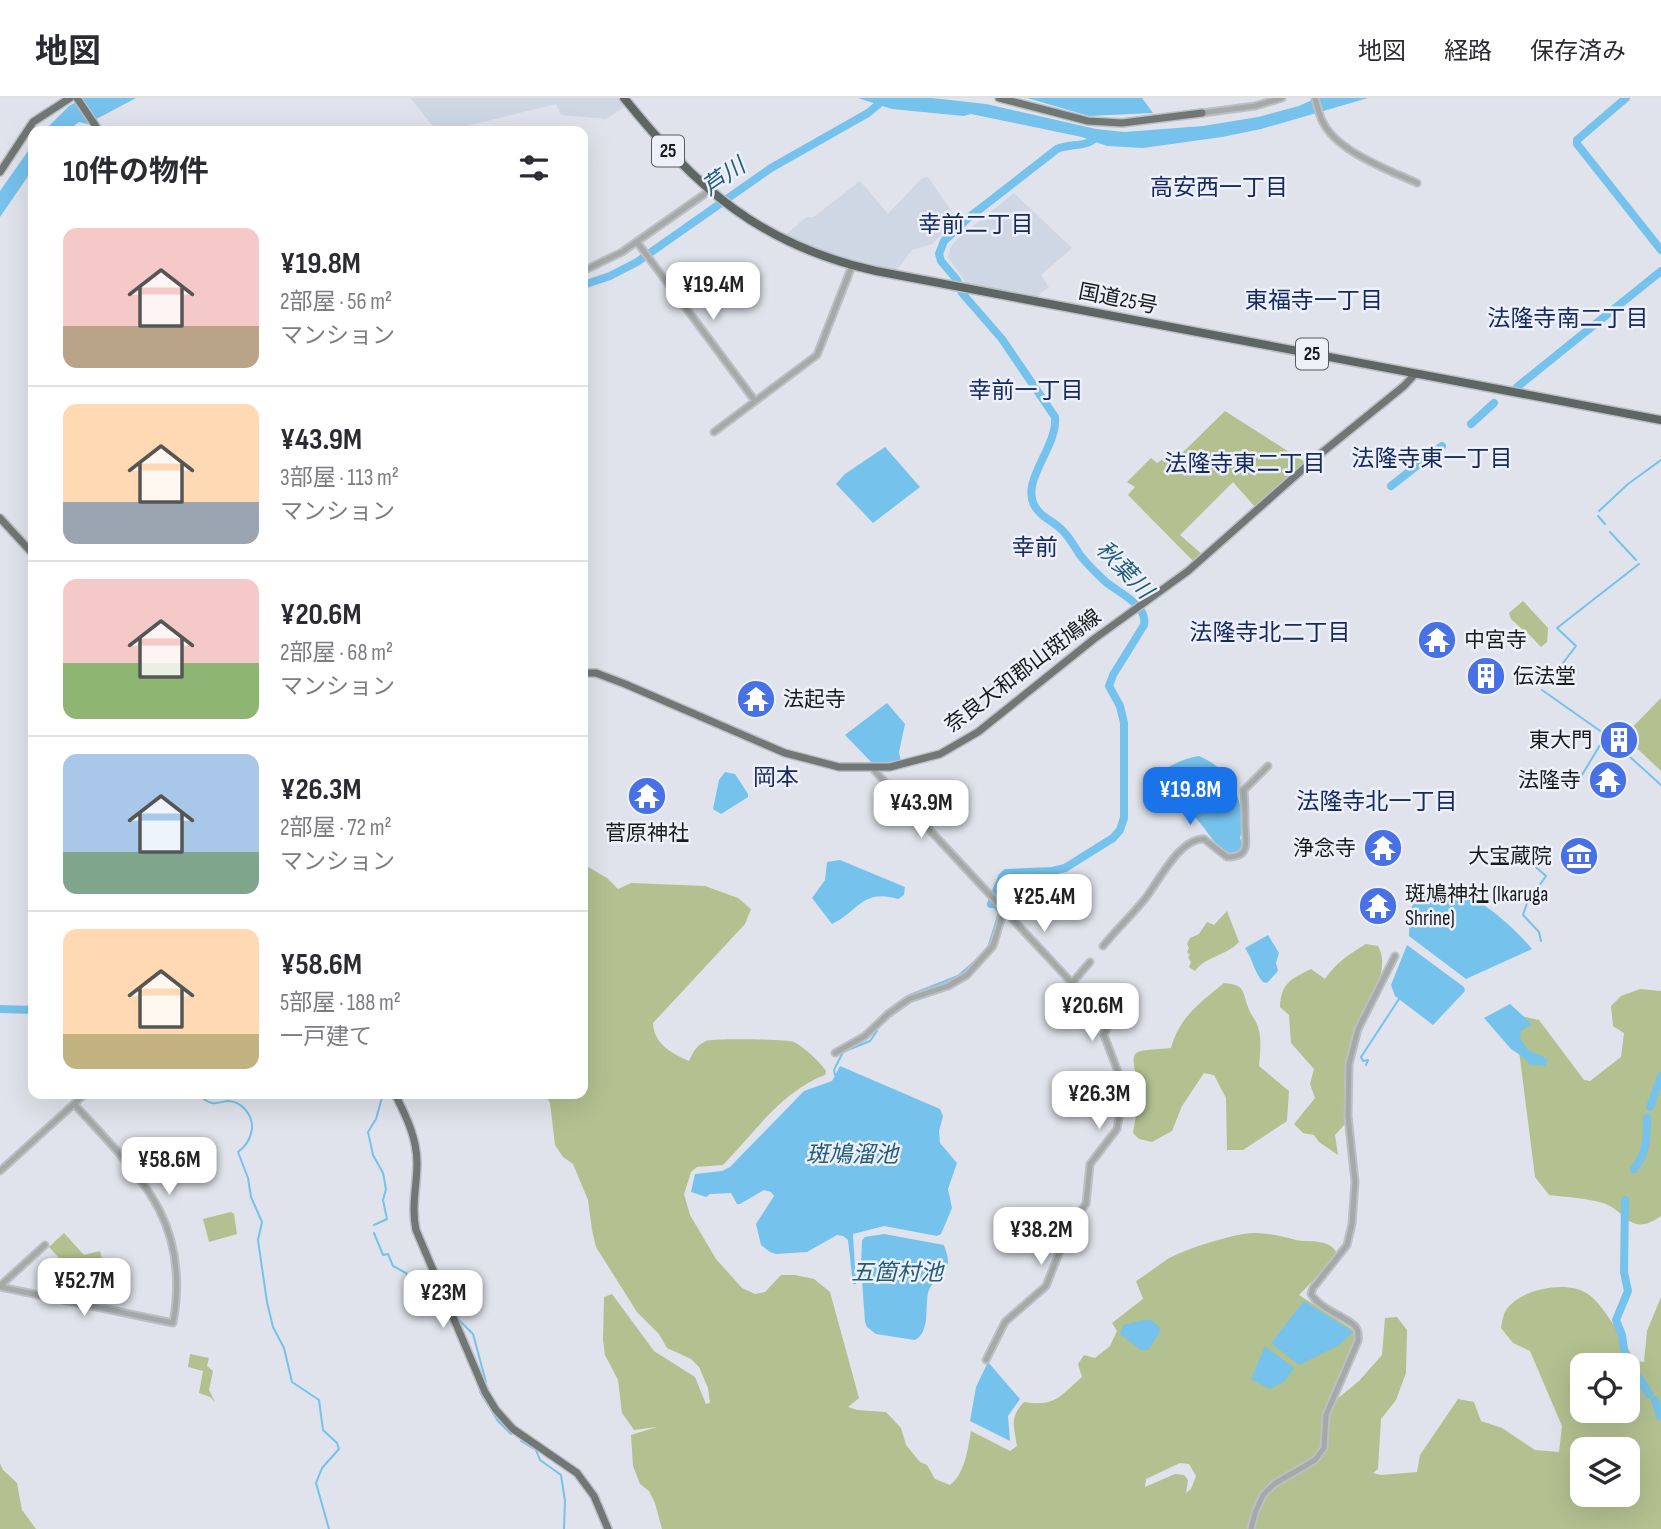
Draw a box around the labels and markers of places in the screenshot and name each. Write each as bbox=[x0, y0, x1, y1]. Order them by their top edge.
pin: ¥19.4M bbox=[656, 262, 770, 322]
temple icon: 中宮寺 bbox=[1416, 619, 1458, 661]
place label: 中宮寺 bbox=[1464, 628, 1527, 653]
building icon: 伝法堂 bbox=[1465, 655, 1507, 697]
place label: 伝法堂 bbox=[1513, 664, 1576, 689]
temple icon: 法起寺 bbox=[735, 678, 777, 720]
place label: 法起寺 bbox=[783, 687, 846, 712]
building icon: 東大門 bbox=[1598, 719, 1640, 761]
place label: 東大門 bbox=[1529, 728, 1592, 753]
temple icon: 法隆寺 bbox=[1587, 759, 1629, 801]
pin: ¥19.8M bbox=[1133, 768, 1247, 827]
place label: 法隆寺 bbox=[1518, 768, 1581, 793]
temple icon: 菅原神社 bbox=[626, 775, 668, 817]
pin: ¥43.9M bbox=[864, 780, 978, 840]
place label: 菅原神社 bbox=[605, 821, 689, 846]
temple icon: 浄念寺 bbox=[1362, 827, 1404, 869]
museum icon: 大宝蔵院 bbox=[1558, 835, 1600, 877]
place label: 浄念寺 bbox=[1293, 836, 1356, 861]
place label: 大宝蔵院 bbox=[1468, 844, 1552, 869]
pin: ¥25.4M bbox=[987, 874, 1101, 934]
place label: 斑鳩神社 (Ikaruga Shrine) bbox=[1405, 882, 1548, 931]
temple icon: 斑鳩神社 (Ikaruga Shrine) bbox=[1357, 885, 1399, 927]
pin: ¥20.6M bbox=[1035, 984, 1149, 1043]
pin: ¥26.3M bbox=[1042, 1072, 1156, 1131]
pin: ¥58.6M bbox=[112, 1138, 226, 1197]
pin: ¥38.2M bbox=[984, 1208, 1098, 1267]
pin: ¥52.7M bbox=[27, 1258, 141, 1318]
pin: ¥23M bbox=[402, 1270, 484, 1330]

